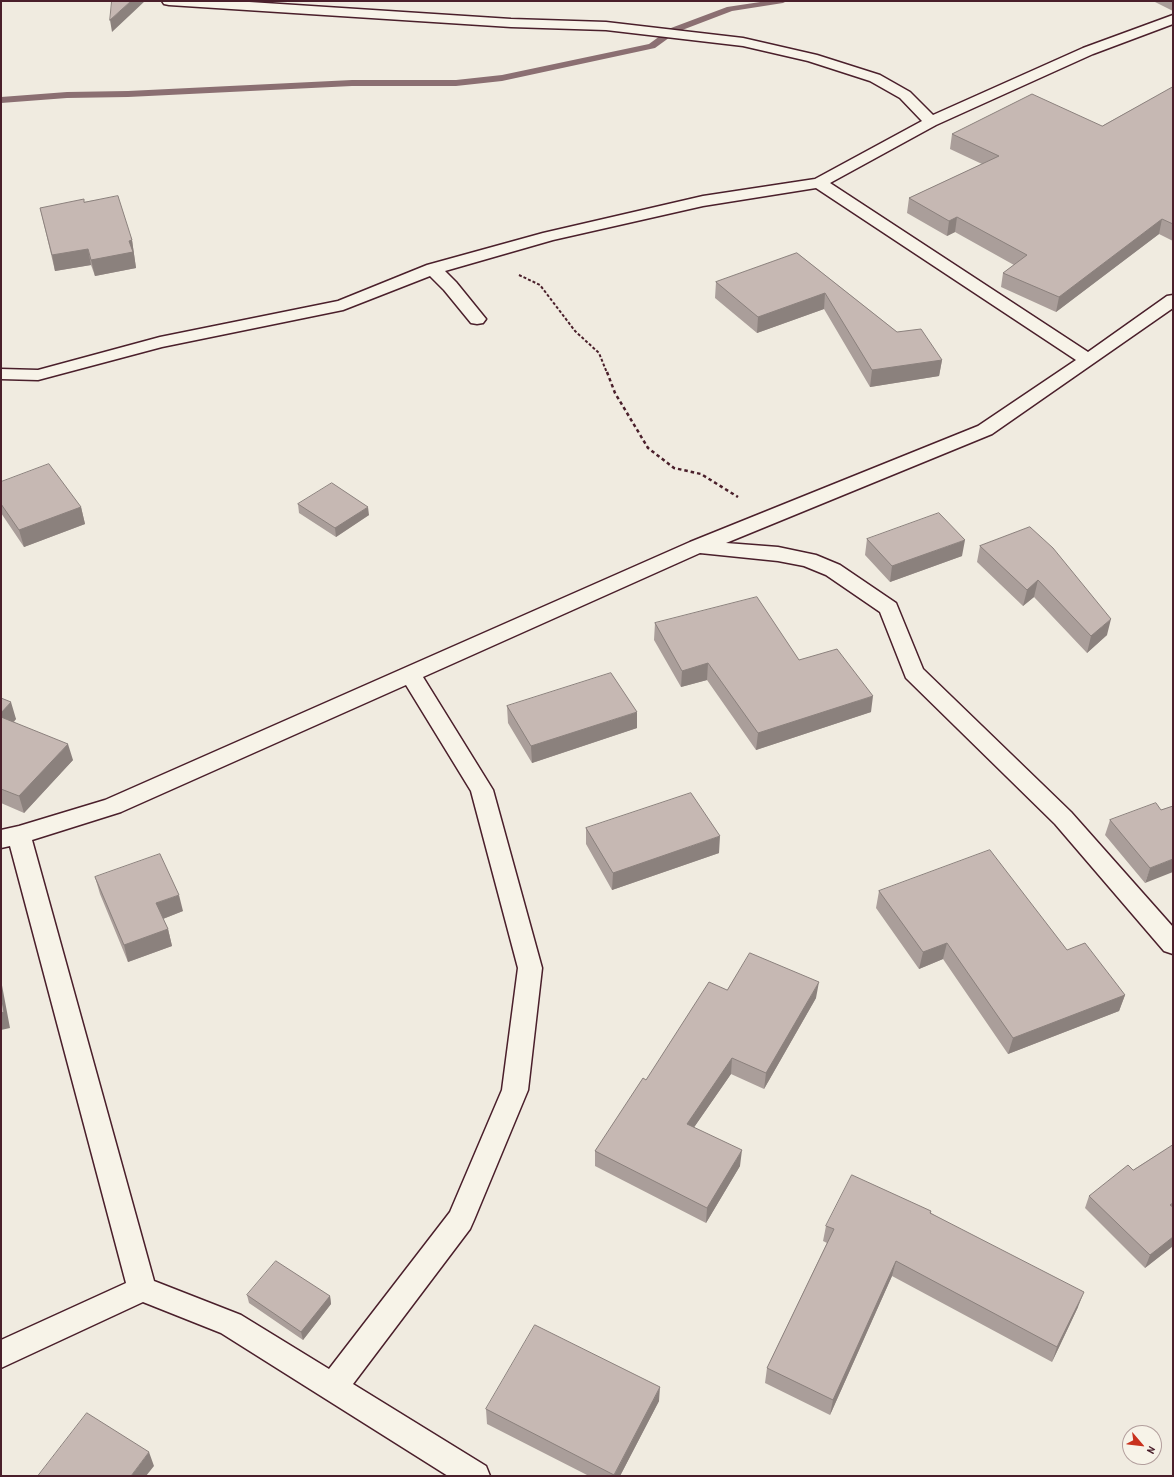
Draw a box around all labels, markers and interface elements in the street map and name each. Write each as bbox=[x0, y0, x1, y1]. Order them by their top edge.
north arrow bbox=[1122, 1425, 1162, 1465]
text: N bbox=[1144, 1444, 1159, 1456]

